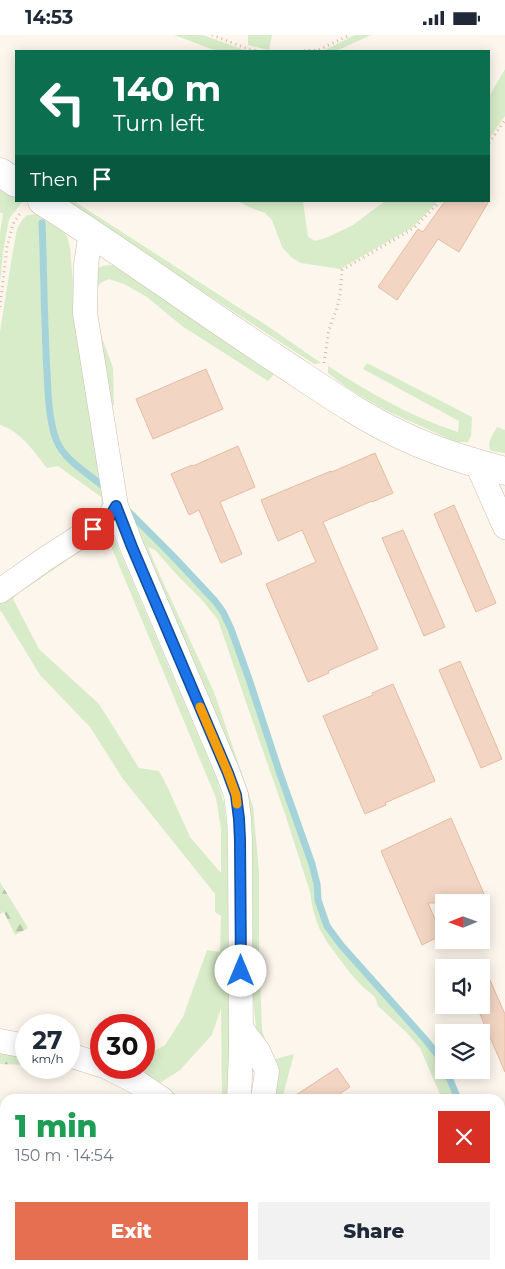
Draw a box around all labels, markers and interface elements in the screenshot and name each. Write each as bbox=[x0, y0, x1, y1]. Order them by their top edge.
text: 14:53 bbox=[25, 6, 73, 29]
text: 140 m bbox=[113, 67, 221, 110]
icon: left bbox=[30, 70, 95, 135]
text: Turn left bbox=[113, 110, 205, 137]
icon: arrive bbox=[88, 165, 116, 193]
text: Then bbox=[30, 168, 78, 191]
pin bbox=[72, 508, 114, 550]
icon: arrive bbox=[79, 515, 107, 543]
north arrow bbox=[435, 894, 490, 949]
map controls bbox=[435, 894, 490, 1079]
position arrow bbox=[214, 944, 266, 996]
button: sound bbox=[435, 959, 490, 1014]
speed limit sign: 30 bbox=[90, 1014, 155, 1079]
button: layers bbox=[435, 1024, 490, 1079]
text: 27 bbox=[32, 1025, 63, 1055]
text: km/h bbox=[31, 1051, 64, 1066]
text: 1 min bbox=[15, 1108, 98, 1145]
button: close bbox=[438, 1111, 490, 1163]
text: 150 m · 14:54 bbox=[15, 1146, 113, 1165]
button: Exit bbox=[15, 1202, 248, 1260]
button: Share bbox=[258, 1202, 490, 1260]

